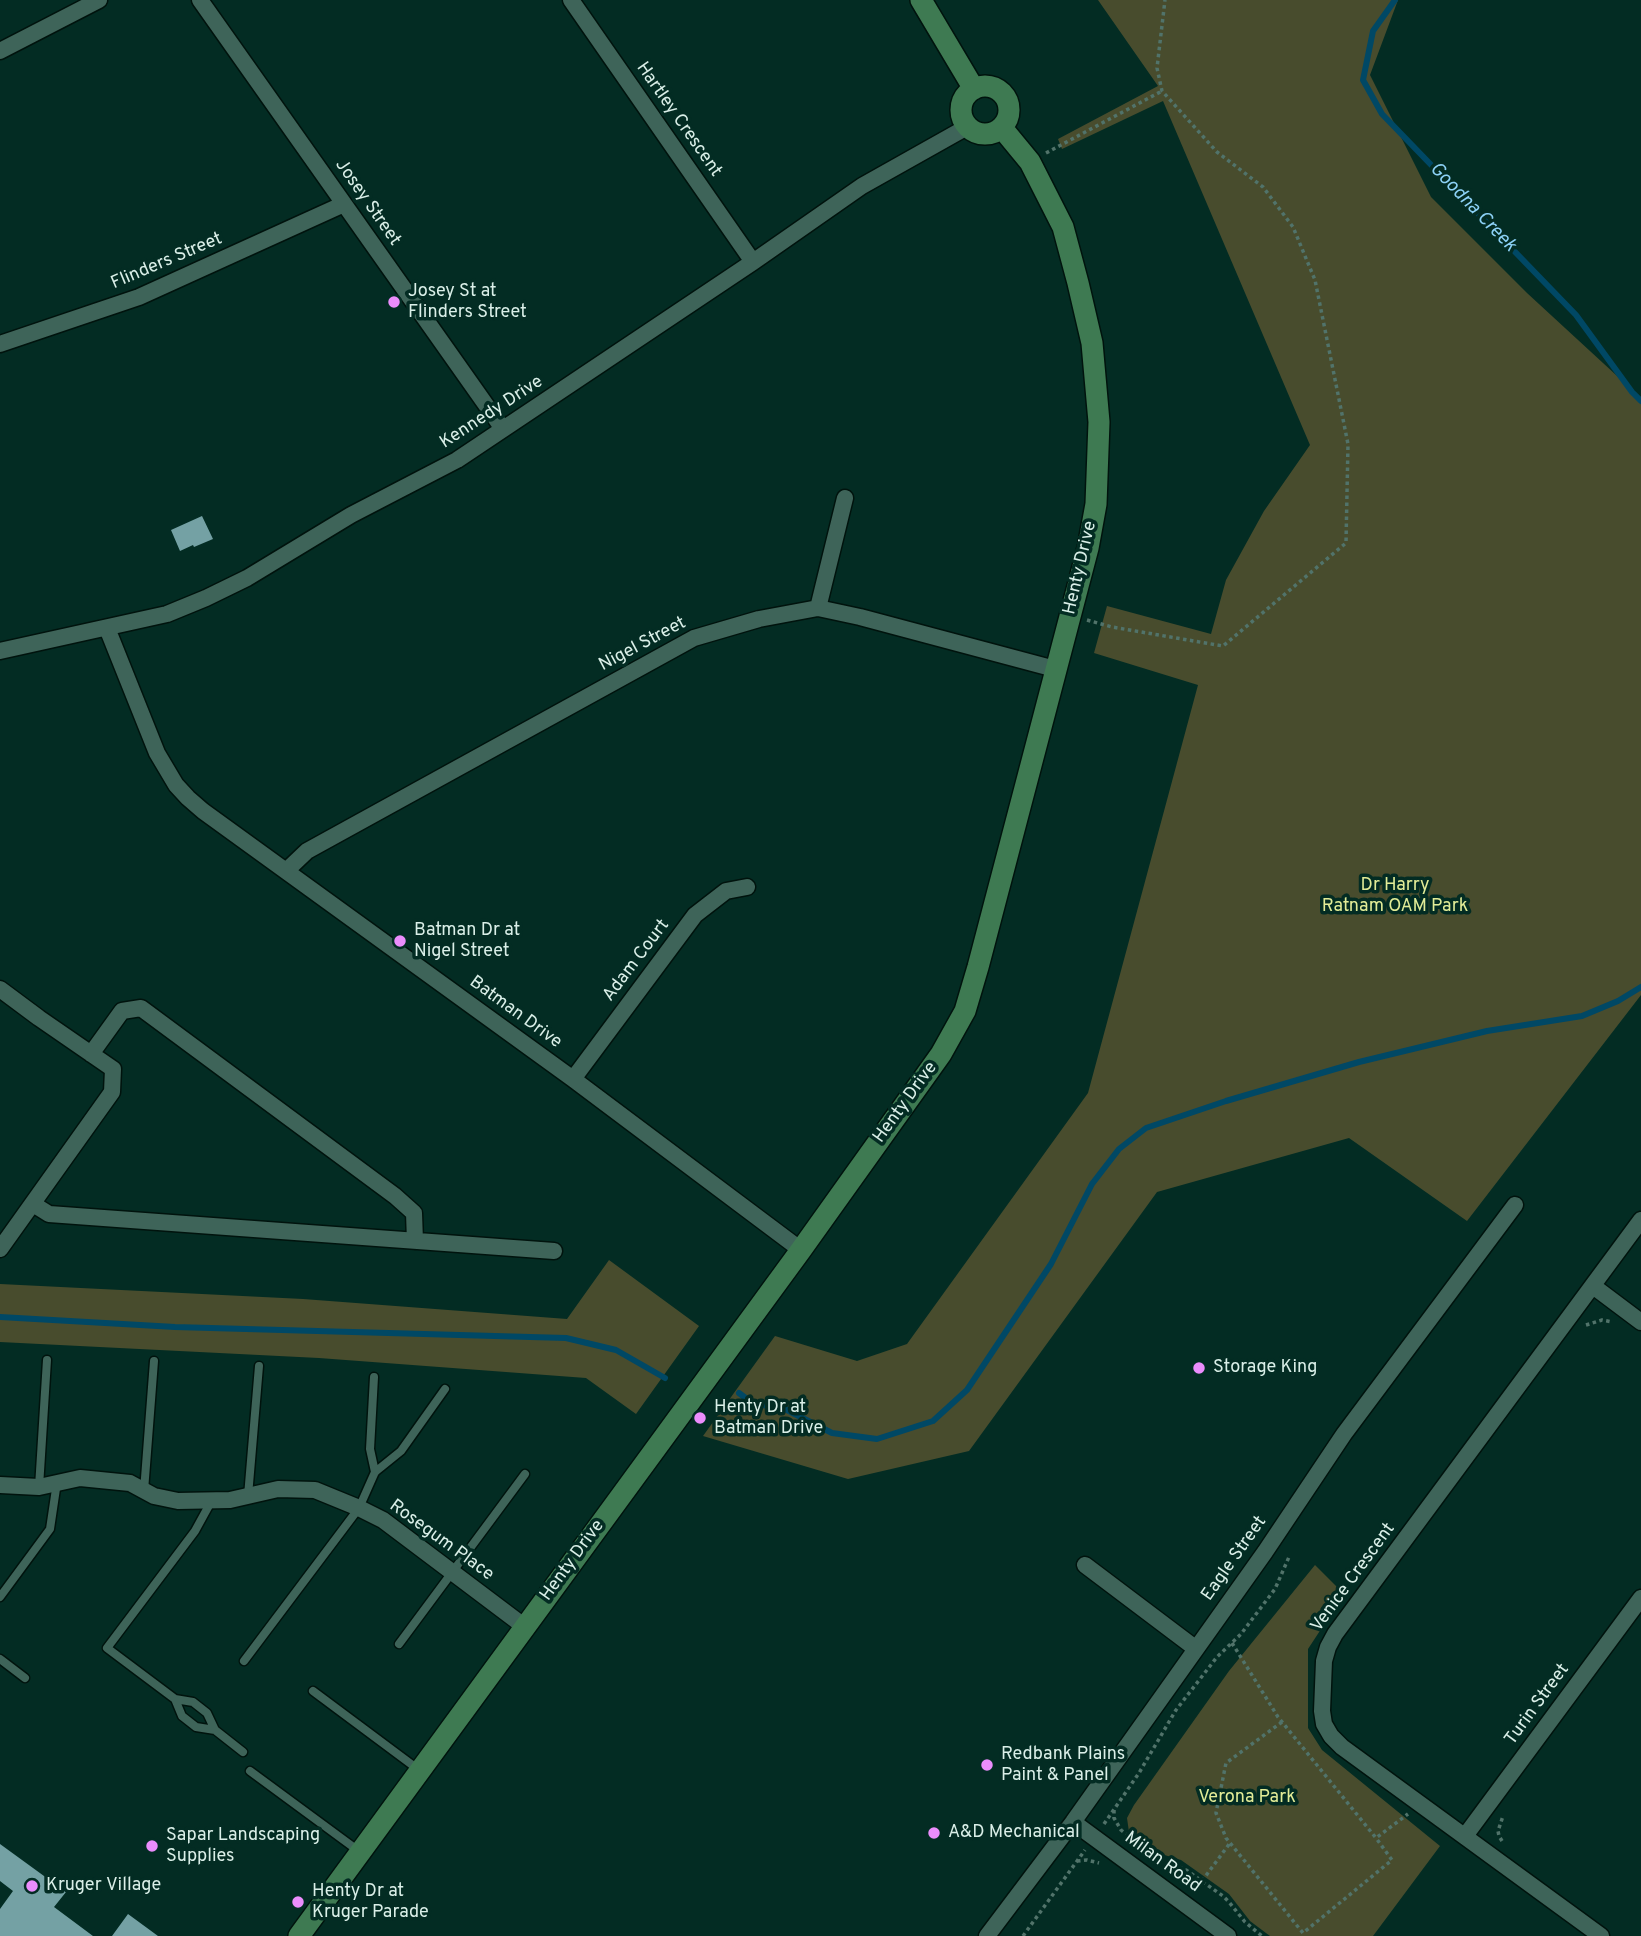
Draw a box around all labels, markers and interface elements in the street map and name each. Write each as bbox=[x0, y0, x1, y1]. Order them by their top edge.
street label: Hartley Crescent bbox=[630, 59, 726, 181]
street label: Josey Street bbox=[329, 156, 405, 250]
water label: Goodna Creek bbox=[1424, 159, 1520, 257]
street label: Flinders Street bbox=[108, 229, 226, 295]
place label: Josey St at Flinders Street bbox=[408, 281, 527, 324]
marker: Josey St at Flinders Street bbox=[386, 294, 402, 310]
street label: Kennedy Drive bbox=[436, 372, 548, 454]
street label: Henty Drive bbox=[1060, 519, 1102, 617]
street label: Nigel Street bbox=[596, 613, 690, 677]
park label: Dr Harry Ratnam OAM Park bbox=[1322, 875, 1468, 917]
street label: Adam Court bbox=[599, 916, 675, 1006]
place label: Batman Dr at Nigel Street bbox=[414, 920, 520, 962]
marker: Batman Dr at Nigel Street bbox=[392, 933, 408, 949]
street label: Batman Drive bbox=[464, 972, 566, 1054]
street label: Henty Drive bbox=[869, 1058, 943, 1148]
place label: Storage King bbox=[1213, 1357, 1318, 1379]
marker: Storage King bbox=[1191, 1360, 1207, 1376]
place label: Henty Dr at Batman Drive bbox=[714, 1397, 823, 1440]
marker: Henty Dr at Batman Drive bbox=[692, 1410, 708, 1426]
street label: Rosegum Place bbox=[384, 1496, 498, 1586]
street label: Eagle Street bbox=[1198, 1512, 1272, 1606]
street label: Henty Drive bbox=[536, 1516, 610, 1606]
street label: Venice Crescent bbox=[1307, 1519, 1401, 1637]
street label: Turin Street bbox=[1501, 1660, 1575, 1750]
place label: Redbank Plains Paint & Panel bbox=[1001, 1744, 1125, 1786]
marker: Redbank Plains Paint & Panel bbox=[979, 1757, 995, 1773]
park label: Verona Park bbox=[1198, 1787, 1296, 1809]
place label: A&D Mechanical bbox=[948, 1822, 1080, 1844]
place label: Sapar Landscaping Supplies bbox=[166, 1825, 320, 1868]
marker: A&D Mechanical bbox=[926, 1825, 942, 1841]
street label: Milan Road bbox=[1119, 1828, 1205, 1898]
marker: Sapar Landscaping Supplies bbox=[144, 1838, 160, 1854]
place label: Kruger Village bbox=[46, 1875, 161, 1897]
marker: Kruger Village bbox=[24, 1878, 40, 1894]
place label: Henty Dr at Kruger Parade bbox=[312, 1881, 429, 1924]
marker: Henty Dr at Kruger Parade bbox=[290, 1894, 306, 1910]

